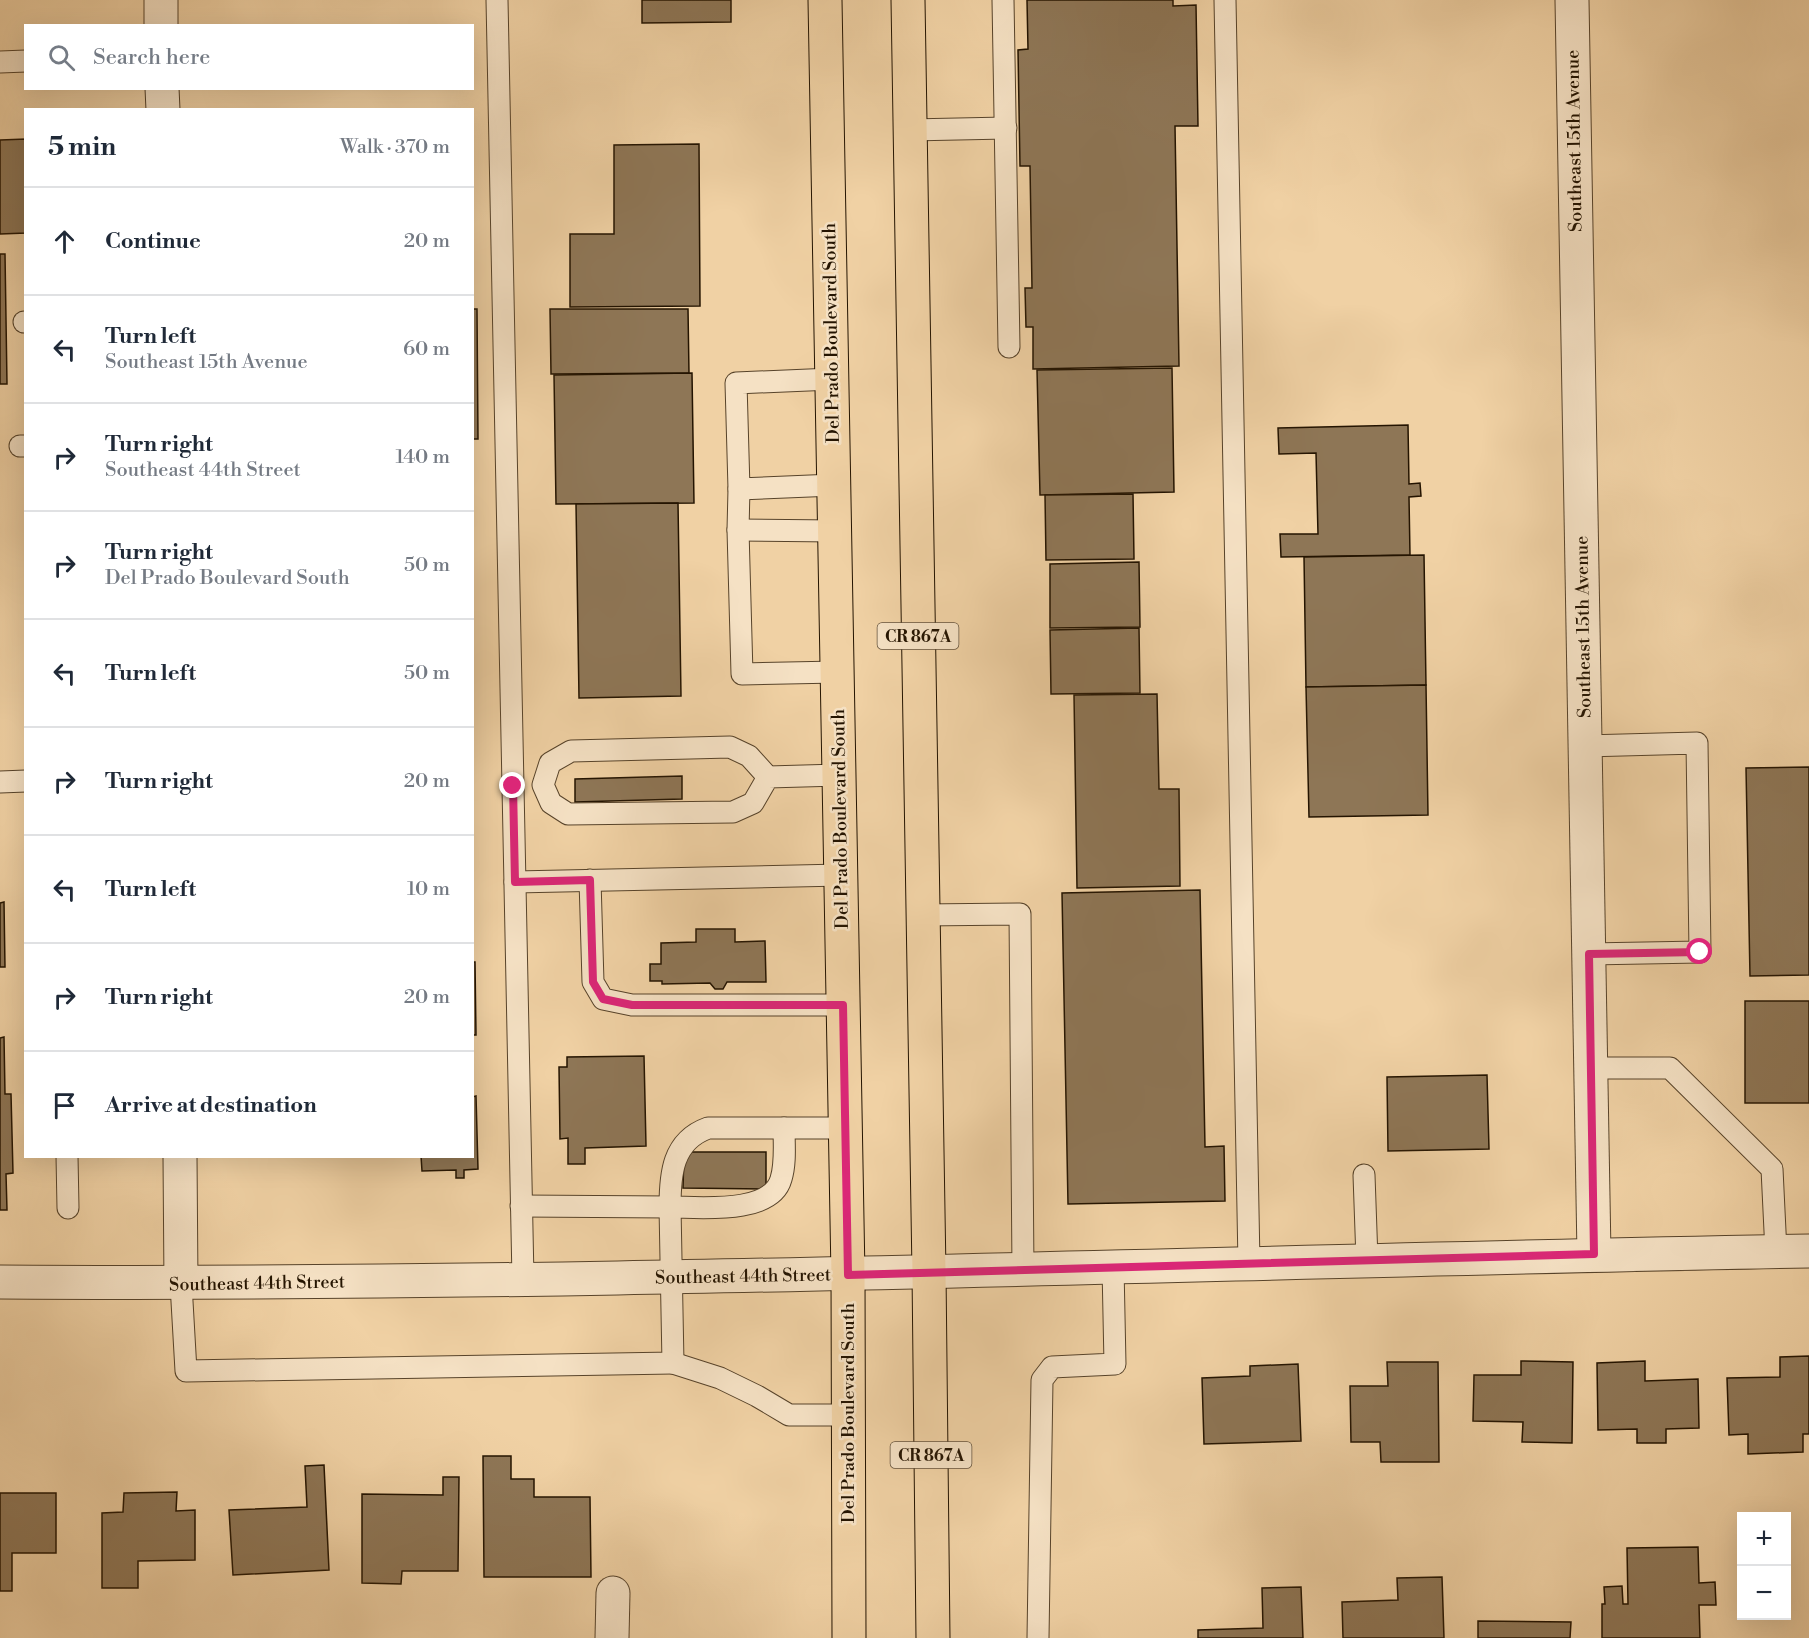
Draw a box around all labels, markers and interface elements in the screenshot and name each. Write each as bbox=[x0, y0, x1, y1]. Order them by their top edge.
search box bbox=[24, 24, 474, 90]
icon: search bbox=[45, 41, 78, 74]
text: Search here bbox=[93, 44, 210, 71]
street label: Southeast 15th Avenue bbox=[1561, 50, 1588, 232]
text: 5 min bbox=[48, 131, 116, 163]
text: Walk · 370 m bbox=[340, 135, 450, 160]
street label: Del Prado Boulevard South bbox=[818, 222, 845, 443]
icon: ahead bbox=[48, 225, 81, 258]
text: Continue bbox=[105, 228, 201, 255]
text: 20 m bbox=[404, 229, 450, 254]
text: Turn left bbox=[105, 323, 196, 350]
icon: left bbox=[48, 333, 81, 366]
text: 60 m bbox=[403, 337, 450, 362]
text: Southeast 15th Avenue bbox=[105, 350, 308, 375]
text: Turn right bbox=[105, 431, 213, 458]
icon: right bbox=[48, 441, 81, 474]
text: 140 m bbox=[395, 445, 450, 470]
text: Southeast 44th Street bbox=[105, 458, 301, 483]
street label: Southeast 15th Avenue bbox=[1570, 536, 1597, 718]
text: Turn right bbox=[105, 539, 213, 566]
icon: right bbox=[48, 549, 81, 582]
text: 50 m bbox=[404, 553, 450, 578]
text: Del Prado Boulevard South bbox=[105, 566, 350, 591]
road number: CR 867A bbox=[878, 623, 958, 649]
icon: left bbox=[48, 657, 81, 690]
text: Turn left bbox=[105, 660, 196, 687]
text: 50 m bbox=[404, 661, 450, 686]
street label: Del Prado Boulevard South bbox=[827, 708, 854, 929]
icon: right bbox=[48, 765, 81, 798]
text: Turn right bbox=[105, 768, 213, 795]
text: 20 m bbox=[404, 769, 450, 794]
route end bbox=[499, 772, 525, 798]
icon: left bbox=[48, 873, 81, 906]
text: Turn left bbox=[105, 876, 196, 903]
text: 10 m bbox=[407, 877, 450, 902]
route start bbox=[1686, 938, 1712, 964]
icon: right bbox=[48, 981, 81, 1014]
text: Turn right bbox=[105, 984, 213, 1011]
text: 20 m bbox=[404, 985, 450, 1010]
icon: arrive bbox=[48, 1089, 81, 1122]
text: Arrive at destination bbox=[105, 1092, 317, 1119]
street label: Southeast 44th Street bbox=[655, 1263, 832, 1290]
street label: Southeast 44th Street bbox=[169, 1270, 346, 1297]
street label: Del Prado Boulevard South bbox=[837, 1303, 860, 1523]
road number: CR 867A bbox=[890, 1442, 972, 1468]
map controls bbox=[1737, 1512, 1791, 1620]
button: + bbox=[1737, 1512, 1791, 1566]
button: − bbox=[1737, 1566, 1791, 1620]

